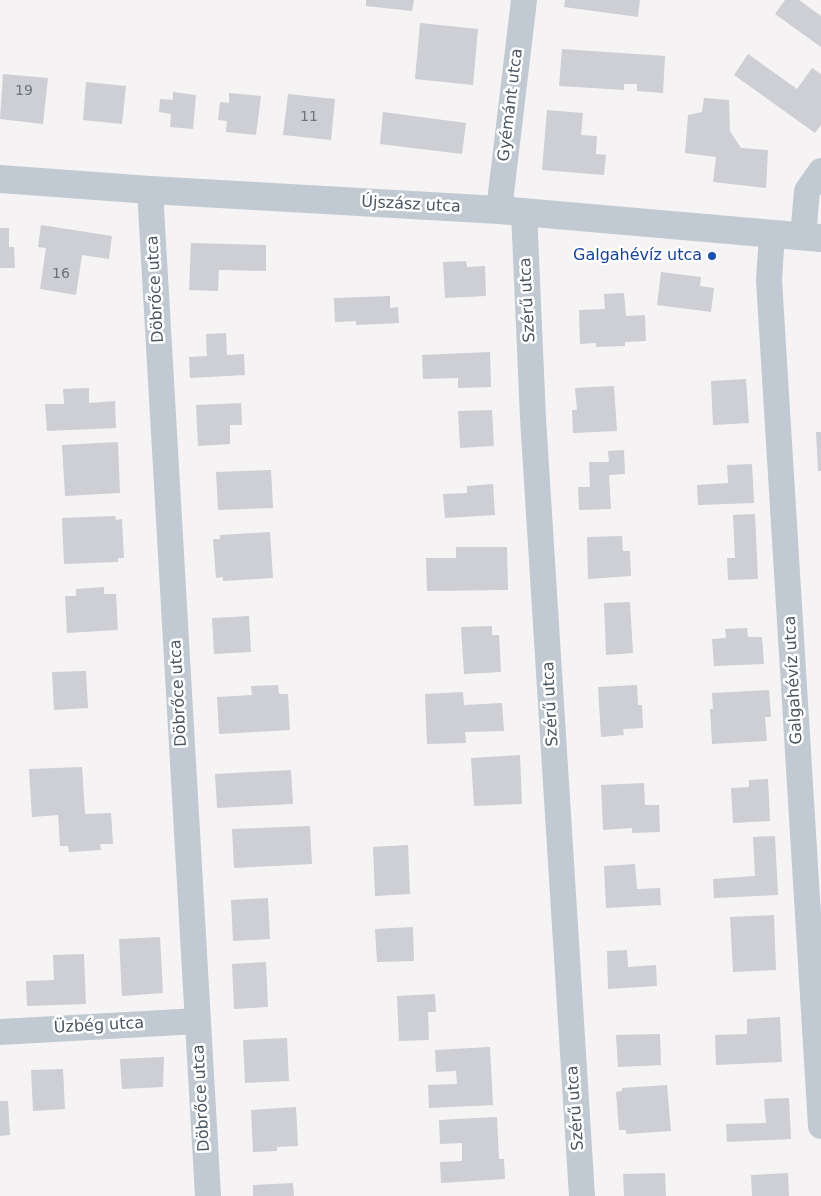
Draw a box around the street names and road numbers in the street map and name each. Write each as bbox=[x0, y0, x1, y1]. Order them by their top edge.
street label: Gyémánt utca bbox=[495, 47, 527, 163]
street label: Újszász utca bbox=[361, 193, 461, 217]
street label: Döbrőce utca bbox=[144, 235, 168, 343]
street label: Szérű utca bbox=[516, 257, 540, 343]
street label: Galgahévíz utca bbox=[781, 615, 807, 745]
street label: Döbrőce utca bbox=[167, 639, 191, 747]
street label: Szérű utca bbox=[539, 661, 563, 747]
street label: Üzbég utca bbox=[53, 1014, 145, 1038]
street label: Döbrőce utca bbox=[190, 1044, 214, 1152]
street label: Szérű utca bbox=[563, 1065, 589, 1151]

